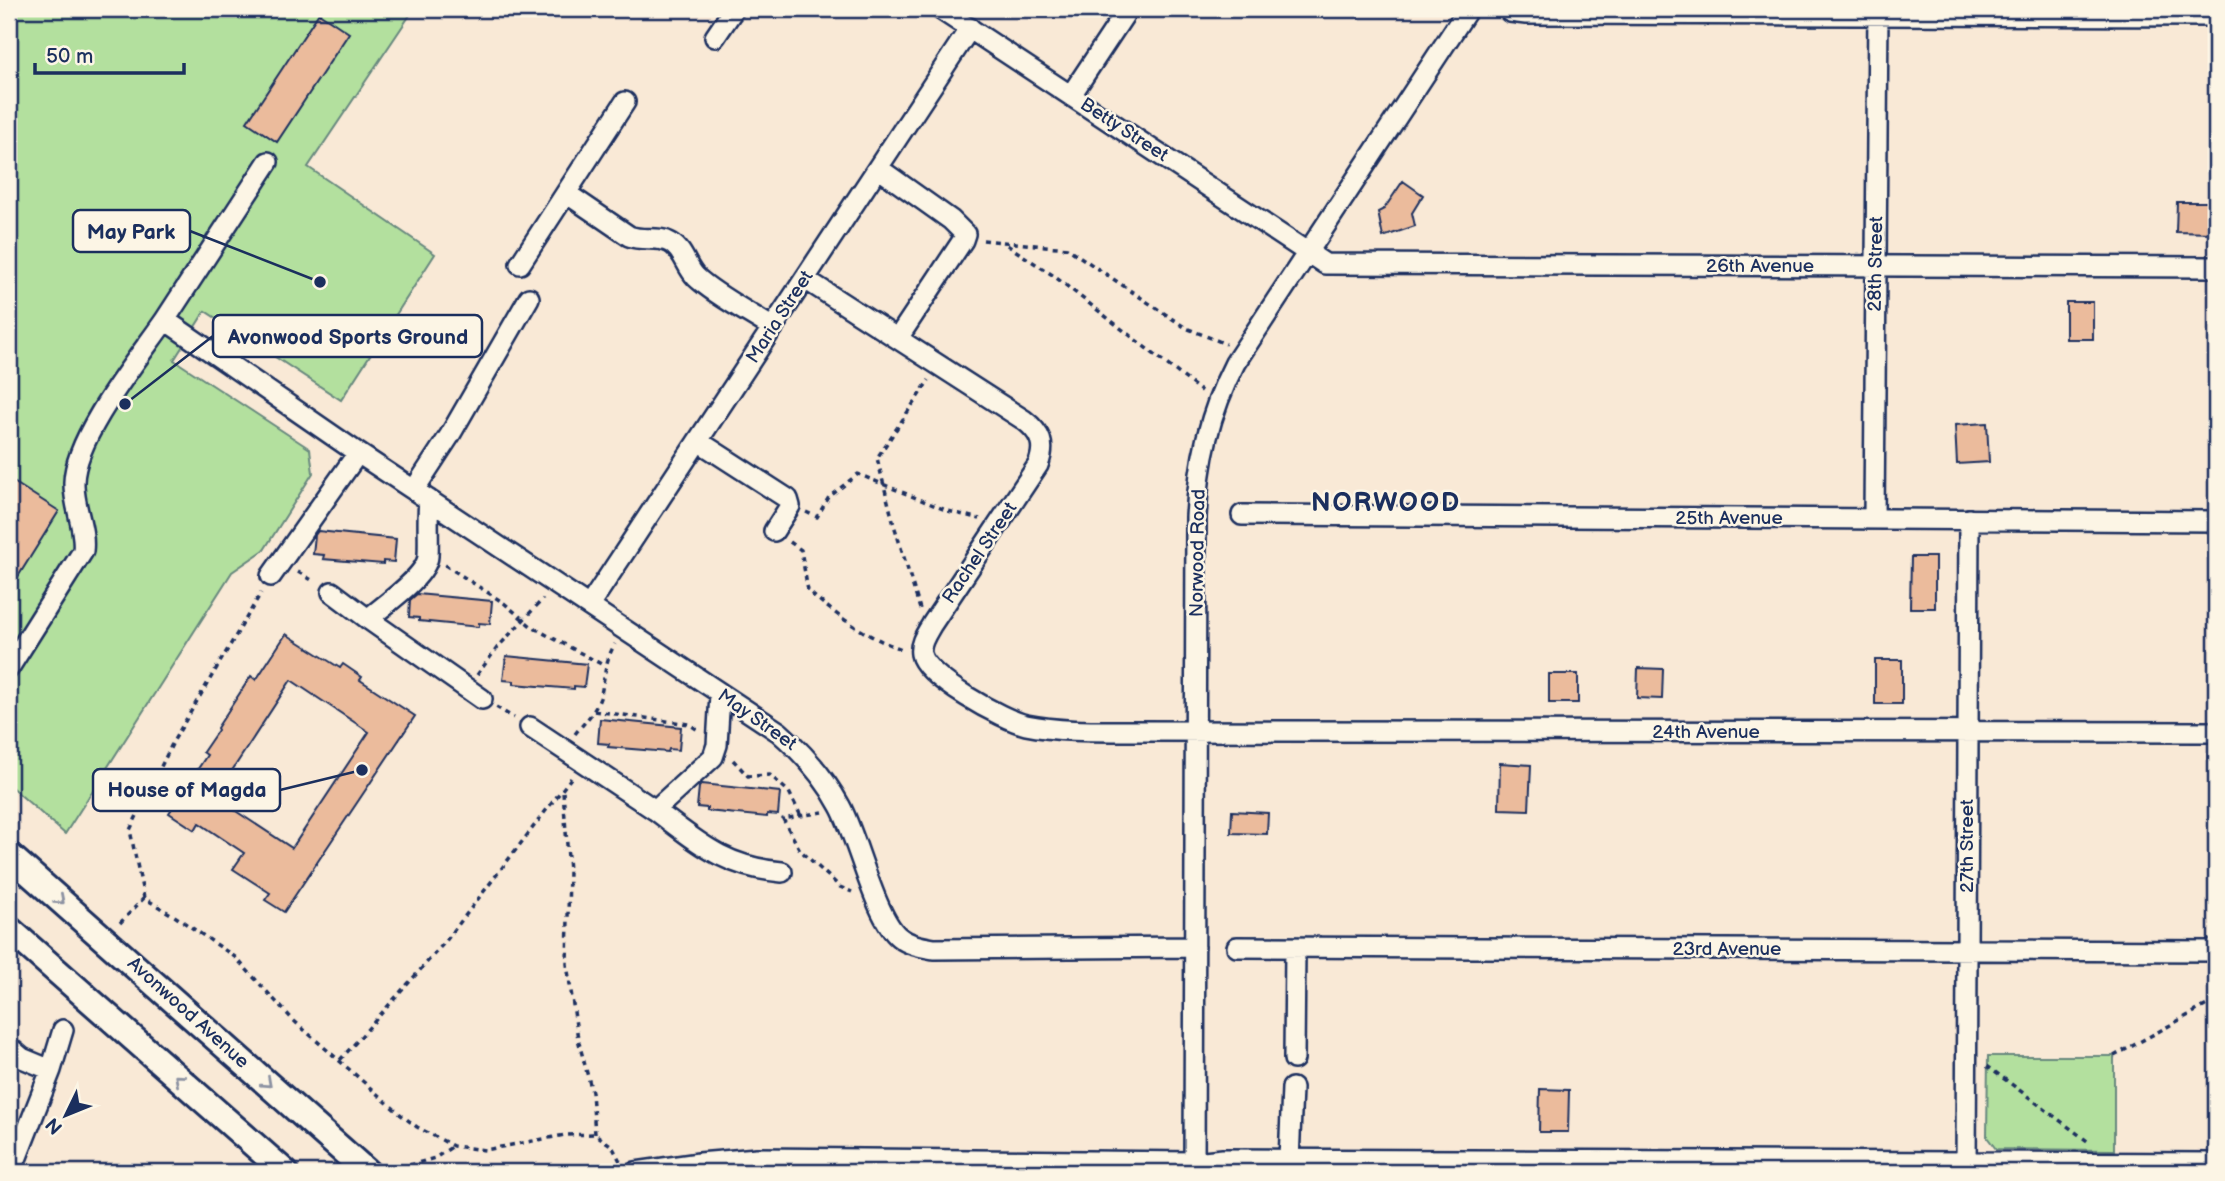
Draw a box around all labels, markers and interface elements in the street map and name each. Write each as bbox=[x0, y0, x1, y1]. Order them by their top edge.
scale bar bbox=[35, 32, 184, 76]
text: 50 m bbox=[46, 44, 93, 69]
street label: Betty Street bbox=[1076, 93, 1172, 167]
callout: May Park bbox=[73, 210, 190, 252]
street label: 28th Street bbox=[1864, 216, 1888, 312]
text: May Park bbox=[87, 220, 175, 245]
street label: 26th Avenue bbox=[1706, 255, 1814, 278]
street label: Maria Street bbox=[741, 266, 819, 368]
callout: Avonwood Sports Ground bbox=[213, 315, 482, 357]
text: Avonwood Sports Ground bbox=[227, 325, 468, 350]
district label: NORWOOD bbox=[1311, 488, 1461, 519]
street label: Norwood Road bbox=[1185, 489, 1211, 617]
street label: Rachel Street bbox=[938, 498, 1022, 608]
street label: 25th Avenue bbox=[1675, 507, 1783, 530]
street label: May Street bbox=[713, 684, 801, 756]
street label: 24th Avenue bbox=[1652, 721, 1760, 744]
callout: House of Magda bbox=[93, 769, 280, 811]
text: House of Magda bbox=[108, 778, 267, 803]
street label: 27th Street bbox=[1956, 799, 1979, 893]
one-way arrow bbox=[52, 892, 65, 904]
street label: 23rd Avenue bbox=[1673, 938, 1781, 961]
street label: Avonwood Avenue bbox=[123, 952, 253, 1074]
one-way arrow bbox=[174, 1074, 187, 1087]
one-way arrow bbox=[259, 1075, 272, 1087]
north arrow bbox=[32, 1080, 102, 1150]
text: N bbox=[41, 1113, 68, 1139]

